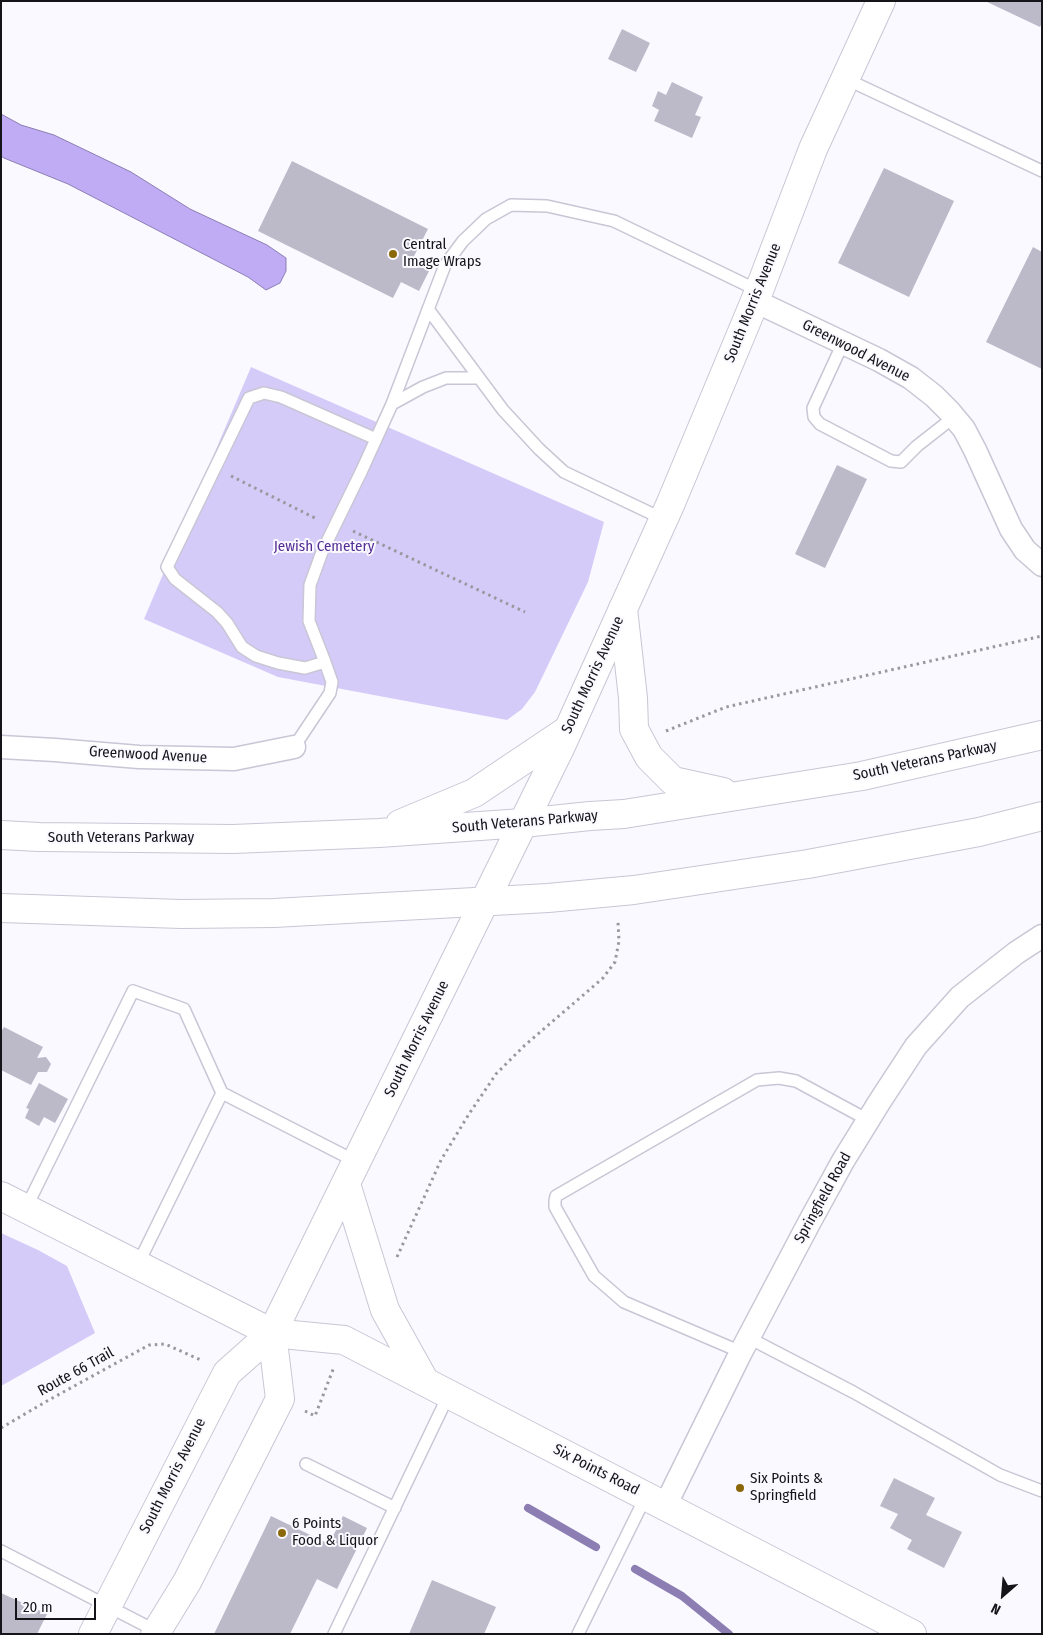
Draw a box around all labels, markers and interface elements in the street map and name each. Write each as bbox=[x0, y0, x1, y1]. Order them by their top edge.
place label: Central Image Wraps bbox=[403, 236, 481, 271]
street label: South Morris Avenue bbox=[721, 241, 785, 365]
marker: Central Image Wraps bbox=[387, 248, 399, 260]
street label: Greenwood Avenue bbox=[799, 316, 913, 386]
park label: Jewish Cemetery bbox=[274, 538, 374, 556]
street label: South Morris Avenue bbox=[558, 614, 628, 736]
street label: South Veterans Parkway bbox=[852, 737, 998, 785]
street label: Greenwood Avenue bbox=[88, 743, 208, 767]
street label: South Veterans Parkway bbox=[451, 807, 599, 837]
street label: South Veterans Parkway bbox=[48, 829, 194, 847]
street label: South Morris Avenue bbox=[381, 978, 453, 1100]
street label: Springfield Road bbox=[791, 1149, 855, 1247]
street label: Route 66 Trail bbox=[35, 1344, 117, 1400]
street label: South Morris Avenue bbox=[136, 1415, 210, 1537]
street label: Six Points Road bbox=[550, 1441, 642, 1499]
place label: Six Points & Springfield bbox=[750, 1470, 823, 1505]
marker: Six Points & Springfield bbox=[734, 1482, 746, 1494]
place label: 6 Points Food & Liquor bbox=[292, 1515, 378, 1550]
marker: 6 Points Food & Liquor bbox=[276, 1527, 288, 1539]
north arrow bbox=[978, 1570, 1028, 1620]
scale bar bbox=[18, 1588, 99, 1620]
text: 20 m bbox=[23, 1598, 53, 1616]
text: N bbox=[988, 1599, 1004, 1618]

